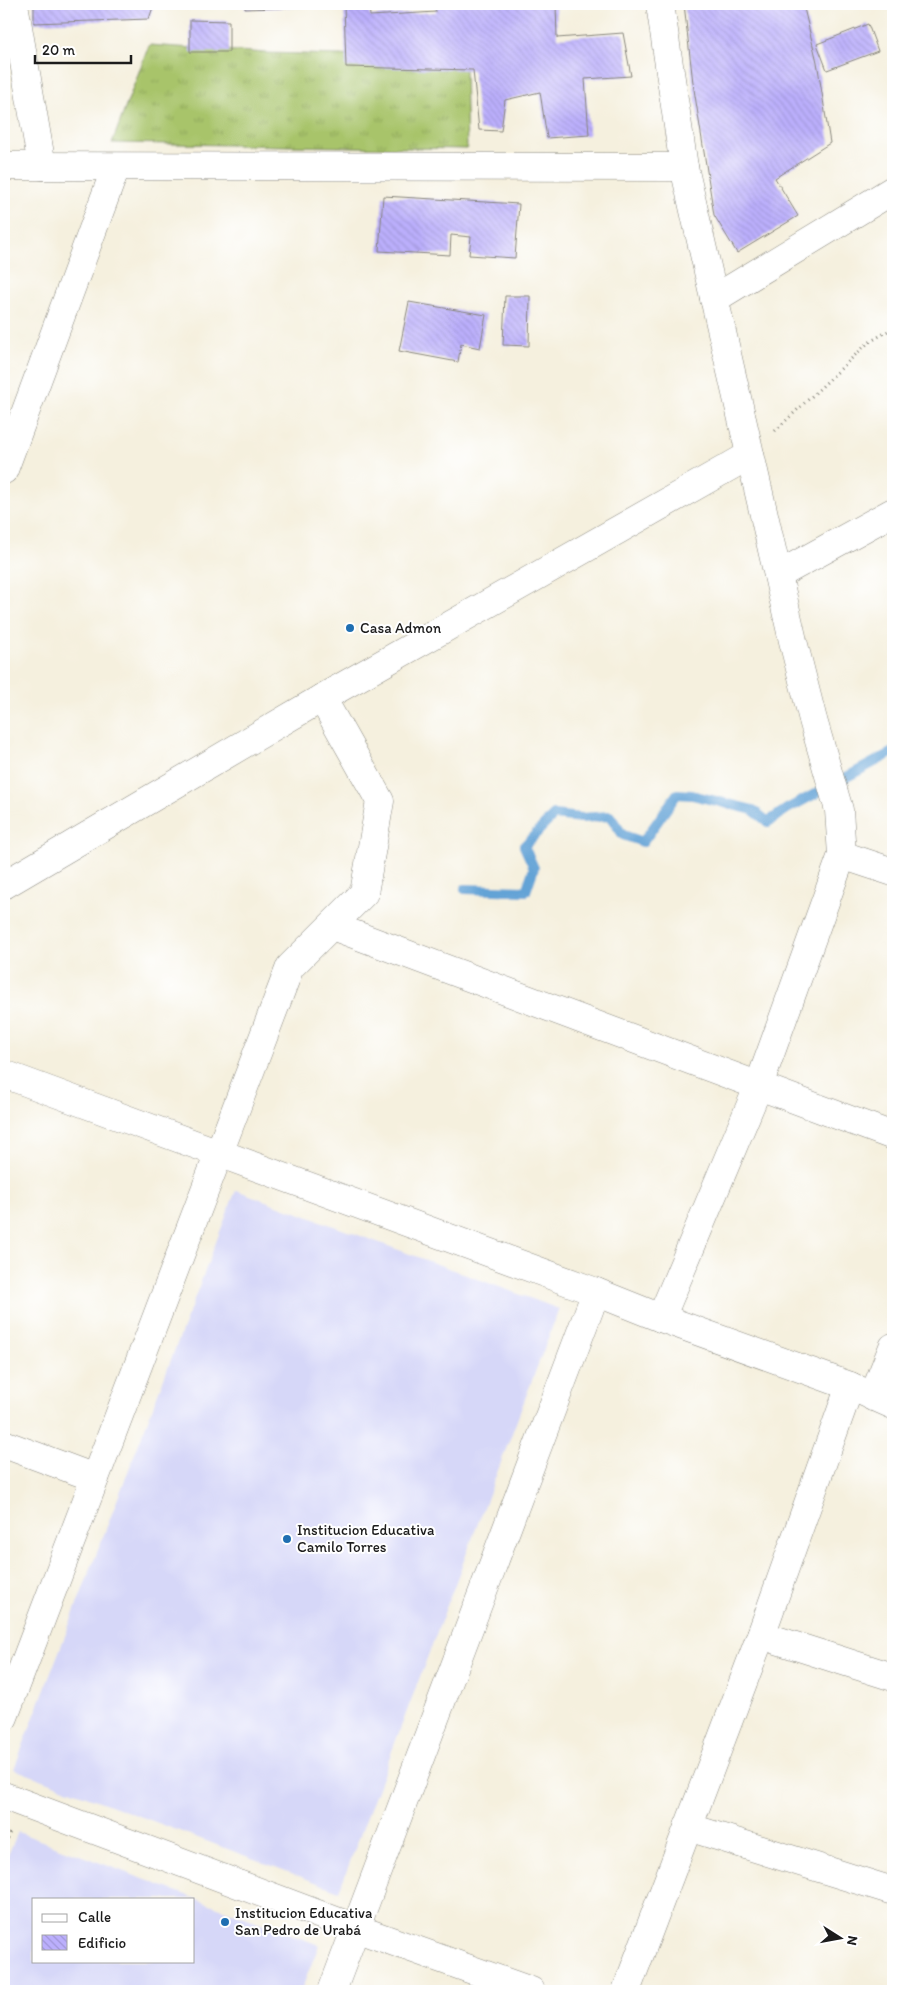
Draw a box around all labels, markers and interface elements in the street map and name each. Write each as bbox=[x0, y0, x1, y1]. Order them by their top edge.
scale bar bbox=[35, 32, 131, 64]
text: 20 m bbox=[42, 41, 76, 59]
place label: Casa Admon bbox=[360, 619, 442, 637]
marker: Casa Admon bbox=[344, 622, 356, 634]
place label: Institucion Educativa Camilo Torres bbox=[297, 1521, 435, 1556]
marker: Institucion Educativa Camilo Torres bbox=[281, 1533, 293, 1545]
legend bbox=[32, 1898, 195, 1962]
place label: Institucion Educativa San Pedro de Urabá bbox=[235, 1904, 373, 1939]
text: Calle bbox=[78, 1908, 111, 1926]
north arrow bbox=[814, 1912, 864, 1962]
marker: Institucion Educativa San Pedro de Urabá bbox=[219, 1916, 231, 1928]
text: Edificio bbox=[78, 1934, 126, 1952]
text: N bbox=[843, 1934, 862, 1947]

